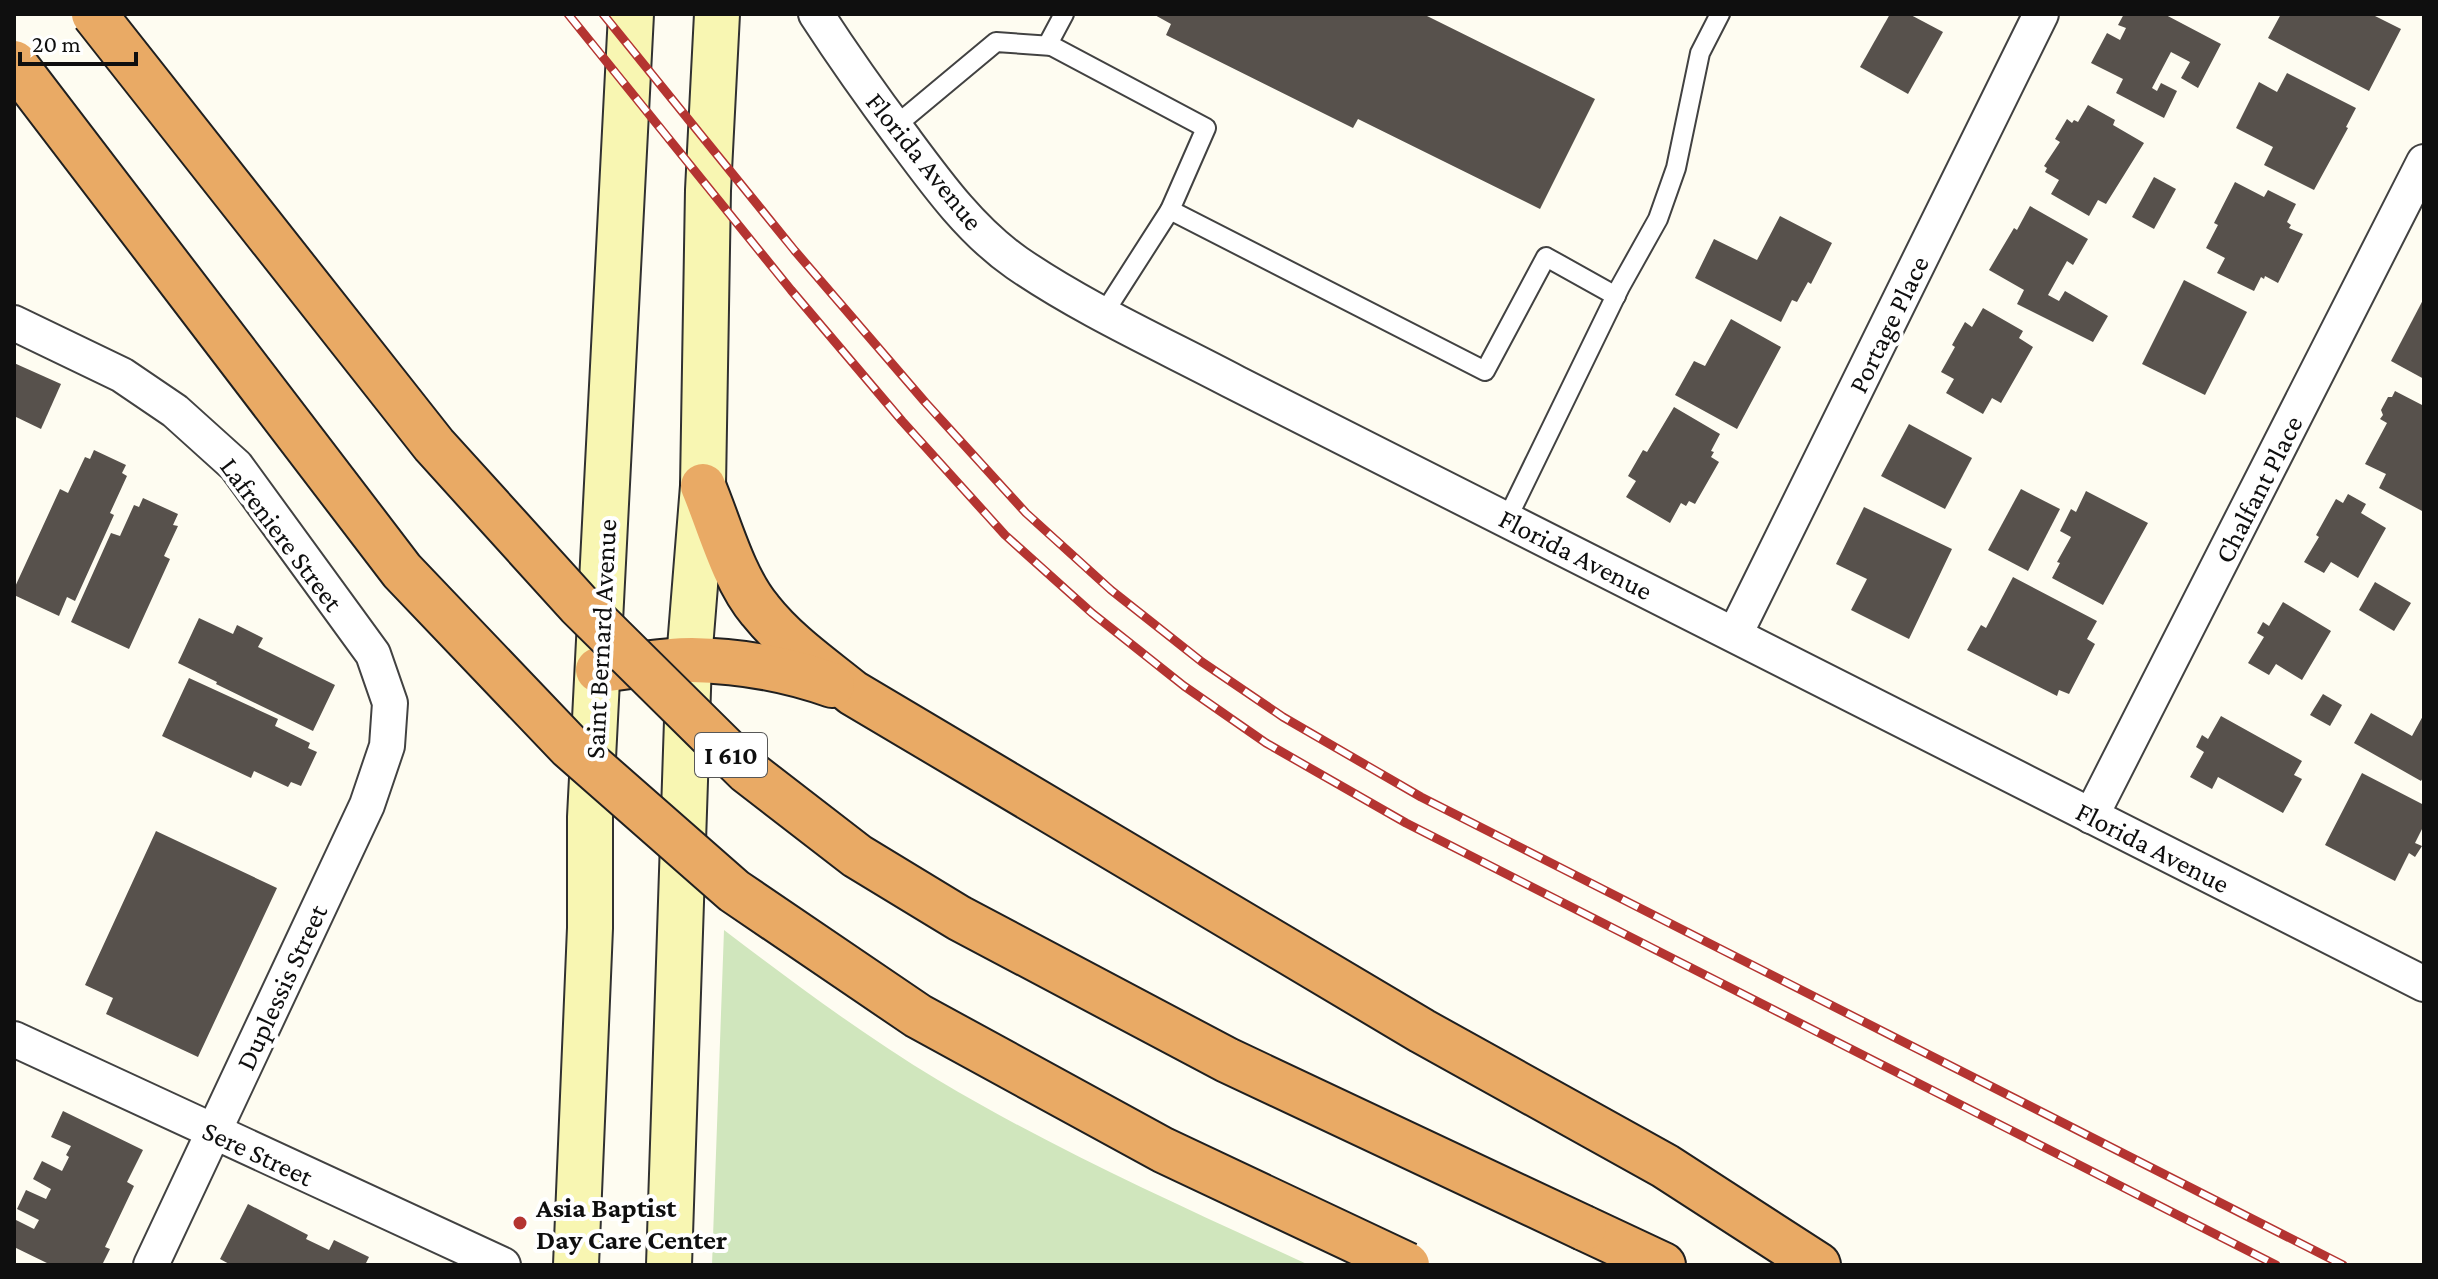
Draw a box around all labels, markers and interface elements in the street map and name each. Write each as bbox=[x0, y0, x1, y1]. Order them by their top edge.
scale bar bbox=[20, 16, 136, 66]
text: 20 m bbox=[32, 30, 81, 57]
street label: Florida Avenue bbox=[860, 86, 989, 236]
street label: Portage Place bbox=[1842, 251, 1935, 398]
street label: Chalfant Place bbox=[2208, 411, 2309, 568]
street label: Lafreniere Street bbox=[214, 451, 350, 618]
street label: Florida Avenue bbox=[1494, 503, 1658, 606]
street label: Saint Bernard Avenue bbox=[579, 518, 622, 760]
road number: I 610 bbox=[695, 733, 767, 777]
street label: Florida Avenue bbox=[2071, 796, 2235, 899]
street label: Duplessis Street bbox=[230, 899, 334, 1075]
street label: Sere Street bbox=[198, 1114, 318, 1193]
place label: Asia Baptist Day Care Center bbox=[535, 1192, 727, 1255]
marker: Asia Baptist Day Care Center bbox=[511, 1214, 529, 1232]

